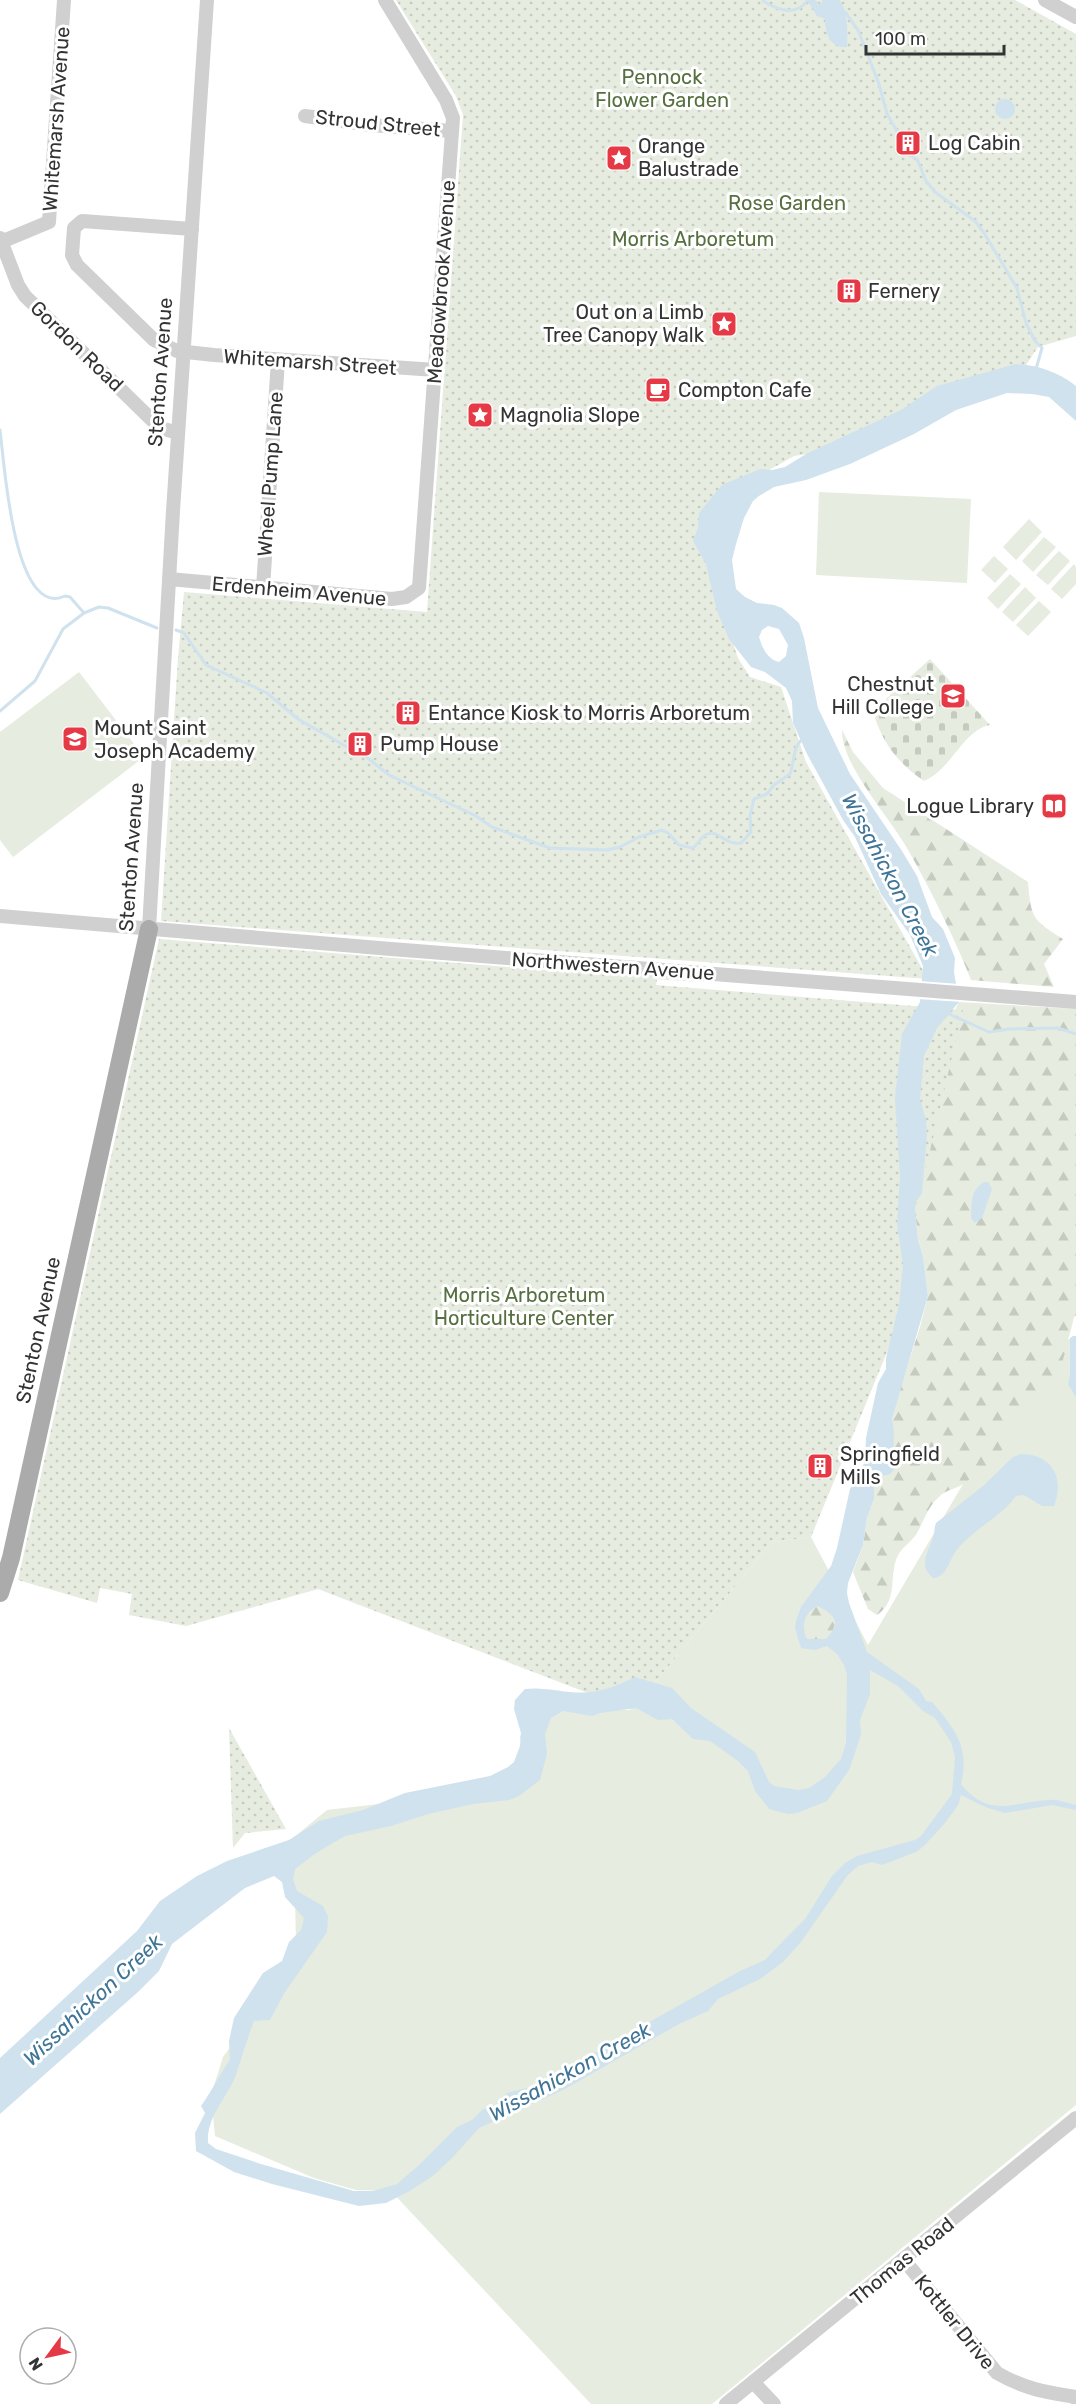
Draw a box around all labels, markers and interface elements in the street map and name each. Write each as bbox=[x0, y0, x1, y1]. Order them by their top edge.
scale bar bbox=[866, 18, 1004, 56]
street label: Whitemarsh Avenue bbox=[38, 26, 74, 212]
text: 100 m bbox=[875, 28, 926, 50]
park label: Pennock Flower Garden bbox=[595, 65, 729, 112]
street label: Stroud Street bbox=[314, 104, 442, 142]
building icon: Log Cabin bbox=[893, 128, 923, 158]
place label: Log Cabin bbox=[928, 131, 1021, 155]
place label: Orange Balustrade bbox=[638, 134, 739, 181]
place icon: Orange Balustrade bbox=[604, 143, 634, 173]
street label: Meadowbrook Avenue bbox=[422, 179, 460, 385]
park label: Rose Garden bbox=[728, 191, 846, 215]
park label: Morris Arboretum bbox=[612, 227, 774, 251]
building icon: Fernery bbox=[834, 276, 864, 306]
place label: Fernery bbox=[868, 279, 940, 303]
street label: Gordon Road bbox=[25, 296, 129, 396]
street label: Stenton Avenue bbox=[143, 297, 177, 447]
place label: Out on a Limb Tree Canopy Walk bbox=[543, 300, 705, 347]
place icon: Out on a Limb Tree Canopy Walk bbox=[709, 309, 739, 339]
street label: Whitemarsh Street bbox=[223, 344, 398, 380]
cafe icon: Compton Cafe bbox=[643, 375, 673, 405]
place label: Compton Cafe bbox=[678, 378, 812, 402]
street label: Wheel Pump Lane bbox=[252, 391, 288, 557]
place icon: Magnolia Slope bbox=[465, 400, 495, 430]
place label: Magnolia Slope bbox=[500, 403, 640, 427]
street label: Erdenheim Avenue bbox=[211, 571, 387, 611]
place label: Chestnut Hill College bbox=[831, 672, 934, 719]
school or university icon: Chestnut Hill College bbox=[938, 681, 968, 711]
building icon: Entance Kiosk to Morris Arboretum bbox=[393, 698, 423, 728]
place label: Entance Kiosk to Morris Arboretum bbox=[428, 701, 750, 725]
place label: Mount Saint Joseph Academy bbox=[94, 716, 255, 763]
school or university icon: Mount Saint Joseph Academy bbox=[60, 724, 90, 754]
building icon: Pump House bbox=[345, 729, 375, 759]
place label: Pump House bbox=[380, 732, 499, 756]
street label: Stenton Avenue bbox=[114, 782, 148, 932]
water label: Wissahickon Creek bbox=[837, 789, 945, 962]
library icon: Logue Library bbox=[1039, 791, 1069, 821]
place label: Logue Library bbox=[906, 794, 1034, 818]
street label: Northwestern Avenue bbox=[511, 947, 715, 985]
street label: Stenton Avenue bbox=[11, 1254, 65, 1406]
park label: Morris Arboretum Horticulture Center bbox=[434, 1283, 615, 1330]
place label: Springfield Mills bbox=[840, 1442, 940, 1489]
building icon: Springfield Mills bbox=[805, 1451, 835, 1481]
water label: Wissahickon Creek bbox=[18, 1928, 168, 2071]
water label: Wissahickon Creek bbox=[484, 2016, 656, 2126]
street label: Thomas Road bbox=[845, 2212, 959, 2310]
street label: Kottler Drive bbox=[910, 2270, 1000, 2374]
north arrow bbox=[18, 2326, 78, 2386]
text: N bbox=[25, 2354, 47, 2374]

